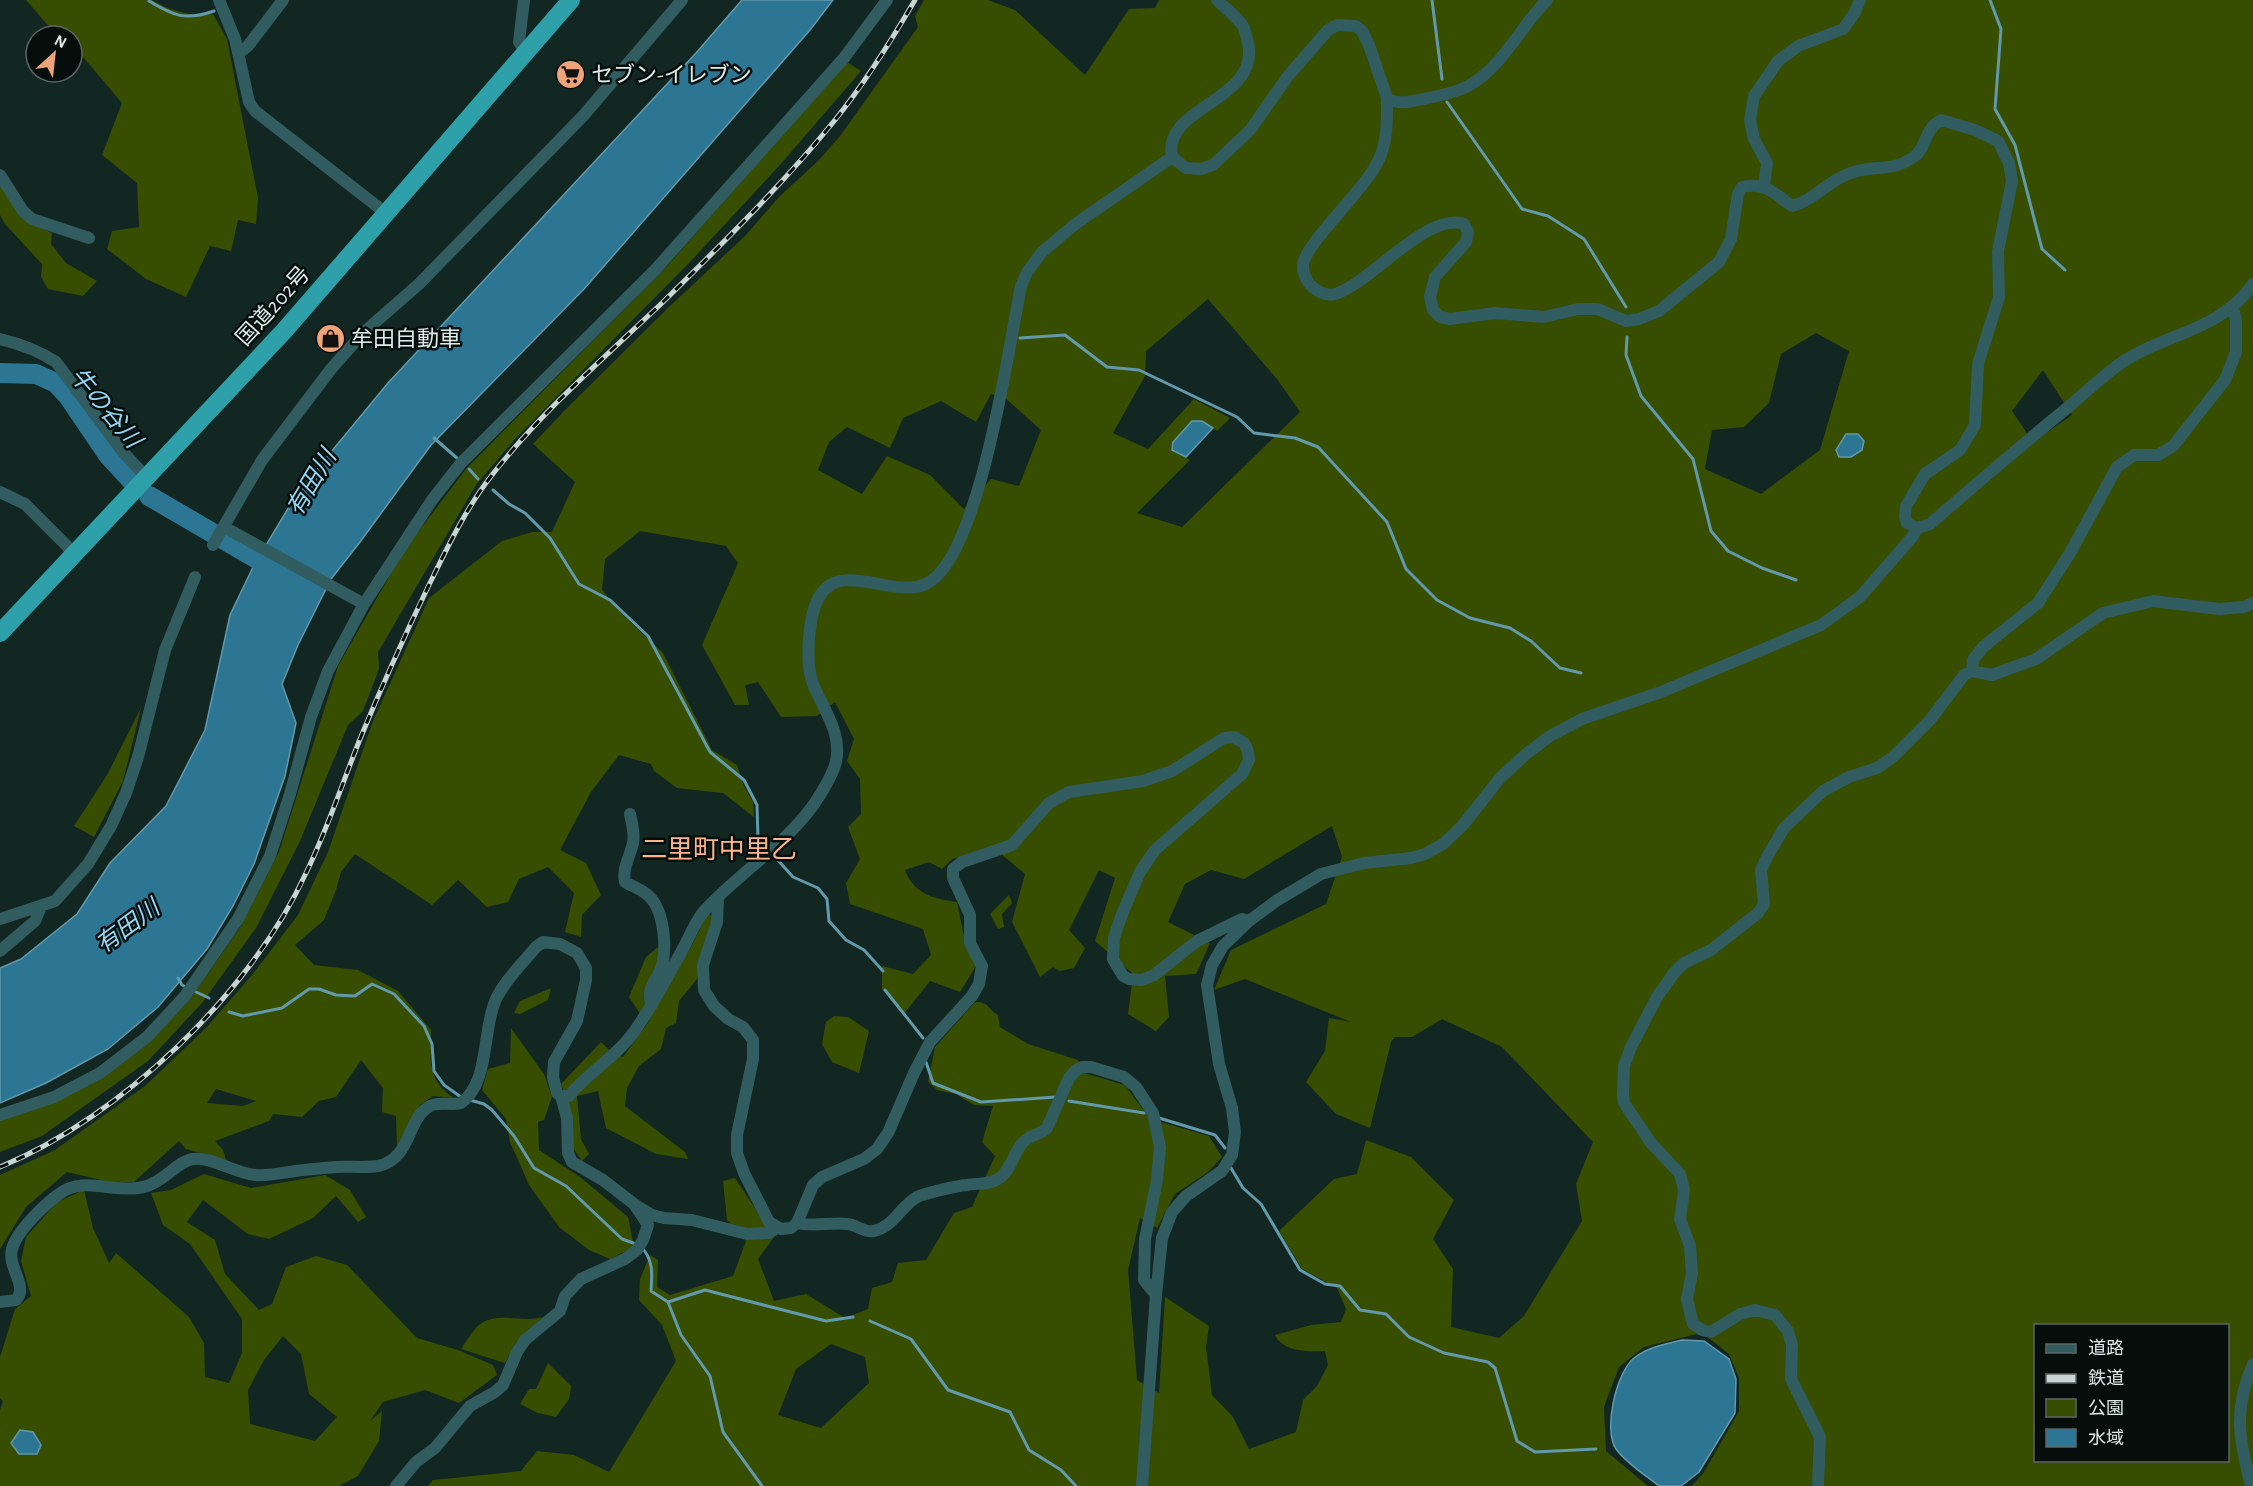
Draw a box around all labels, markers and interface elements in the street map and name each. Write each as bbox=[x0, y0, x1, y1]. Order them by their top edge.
north arrow bbox=[24, 24, 84, 84]
text: N bbox=[52, 32, 69, 51]
supermarket icon: セブン-イレブン bbox=[554, 59, 586, 91]
place label: セブン-イレブン bbox=[591, 63, 752, 86]
street label: 国道202号 bbox=[231, 262, 314, 350]
shop icon: 牟田自動車 bbox=[314, 323, 346, 355]
place label: 牟田自動車 bbox=[351, 327, 461, 350]
water label: 牛の谷川 bbox=[65, 362, 149, 455]
water label: 有田川 bbox=[281, 442, 342, 520]
district label: 二里町中里乙 bbox=[641, 836, 797, 863]
water label: 有田川 bbox=[91, 893, 167, 958]
legend bbox=[2034, 1324, 2229, 1462]
text: 道路 bbox=[2088, 1338, 2124, 1358]
text: 鉄道 bbox=[2088, 1368, 2124, 1388]
text: 公園 bbox=[2088, 1399, 2124, 1418]
text: 水域 bbox=[2088, 1429, 2124, 1448]

